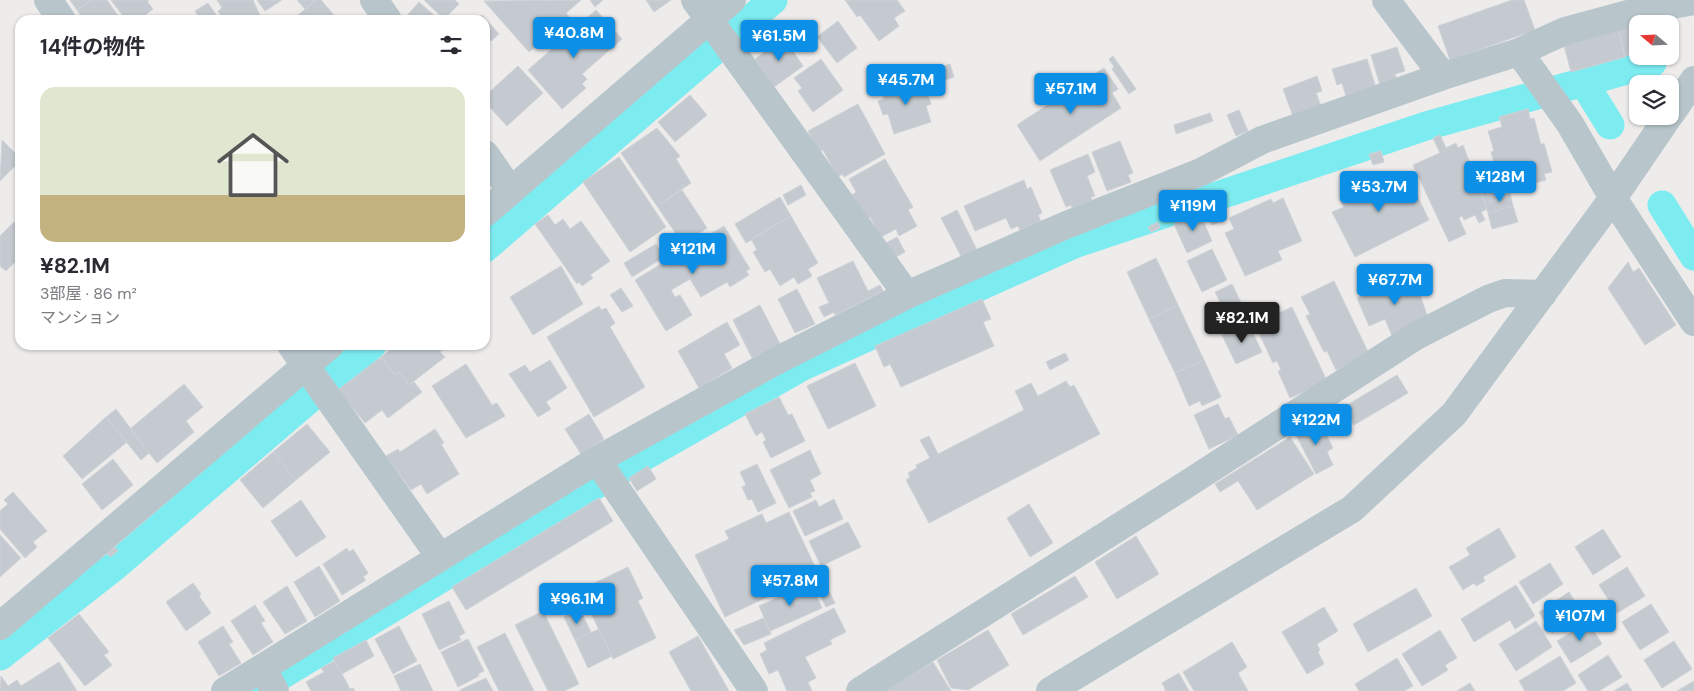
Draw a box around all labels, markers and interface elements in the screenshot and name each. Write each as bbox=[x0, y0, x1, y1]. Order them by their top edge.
north arrow bbox=[1629, 15, 1679, 65]
map controls bbox=[1629, 15, 1679, 125]
pin: ¥40.8M bbox=[533, 17, 615, 59]
pin: ¥61.5M bbox=[738, 20, 820, 62]
text: ¥40.8M bbox=[544, 22, 604, 43]
text: ¥61.5M bbox=[752, 25, 806, 46]
icon: filters bbox=[437, 31, 465, 59]
text: 14件の物件 bbox=[40, 33, 145, 61]
pin: ¥45.7M bbox=[865, 64, 947, 106]
text: ¥45.7M bbox=[877, 69, 935, 90]
pin: ¥57.1M bbox=[1030, 72, 1112, 115]
button: layers bbox=[1629, 75, 1679, 125]
text: ¥57.1M bbox=[1045, 78, 1097, 99]
icon: home bbox=[208, 120, 298, 210]
pin: ¥128M bbox=[1465, 160, 1535, 203]
text: ¥128M bbox=[1475, 166, 1525, 187]
pin: ¥53.7M bbox=[1338, 170, 1420, 213]
text: ¥53.7M bbox=[1351, 176, 1407, 197]
pin: ¥119M bbox=[1158, 190, 1228, 232]
text: ¥119M bbox=[1170, 195, 1216, 216]
pin: ¥121M bbox=[658, 232, 728, 275]
text: ¥121M bbox=[670, 238, 716, 259]
text: ¥82.1M bbox=[40, 252, 110, 280]
pin: ¥67.7M bbox=[1354, 264, 1436, 306]
text: ¥67.7M bbox=[1368, 269, 1422, 290]
text: 3部屋 · 86 m² bbox=[40, 283, 137, 304]
pin: ¥82.1M bbox=[1201, 302, 1283, 344]
text: マンション bbox=[40, 307, 120, 328]
text: ¥82.1M bbox=[1215, 307, 1269, 328]
pin: ¥122M bbox=[1281, 404, 1351, 446]
text: ¥122M bbox=[1292, 409, 1340, 430]
pin: ¥57.8M bbox=[749, 564, 831, 607]
text: ¥57.8M bbox=[762, 570, 818, 591]
pin: ¥96.1M bbox=[536, 582, 618, 625]
text: ¥96.1M bbox=[550, 588, 604, 609]
pin: ¥107M bbox=[1545, 600, 1615, 642]
text: ¥107M bbox=[1555, 605, 1605, 626]

